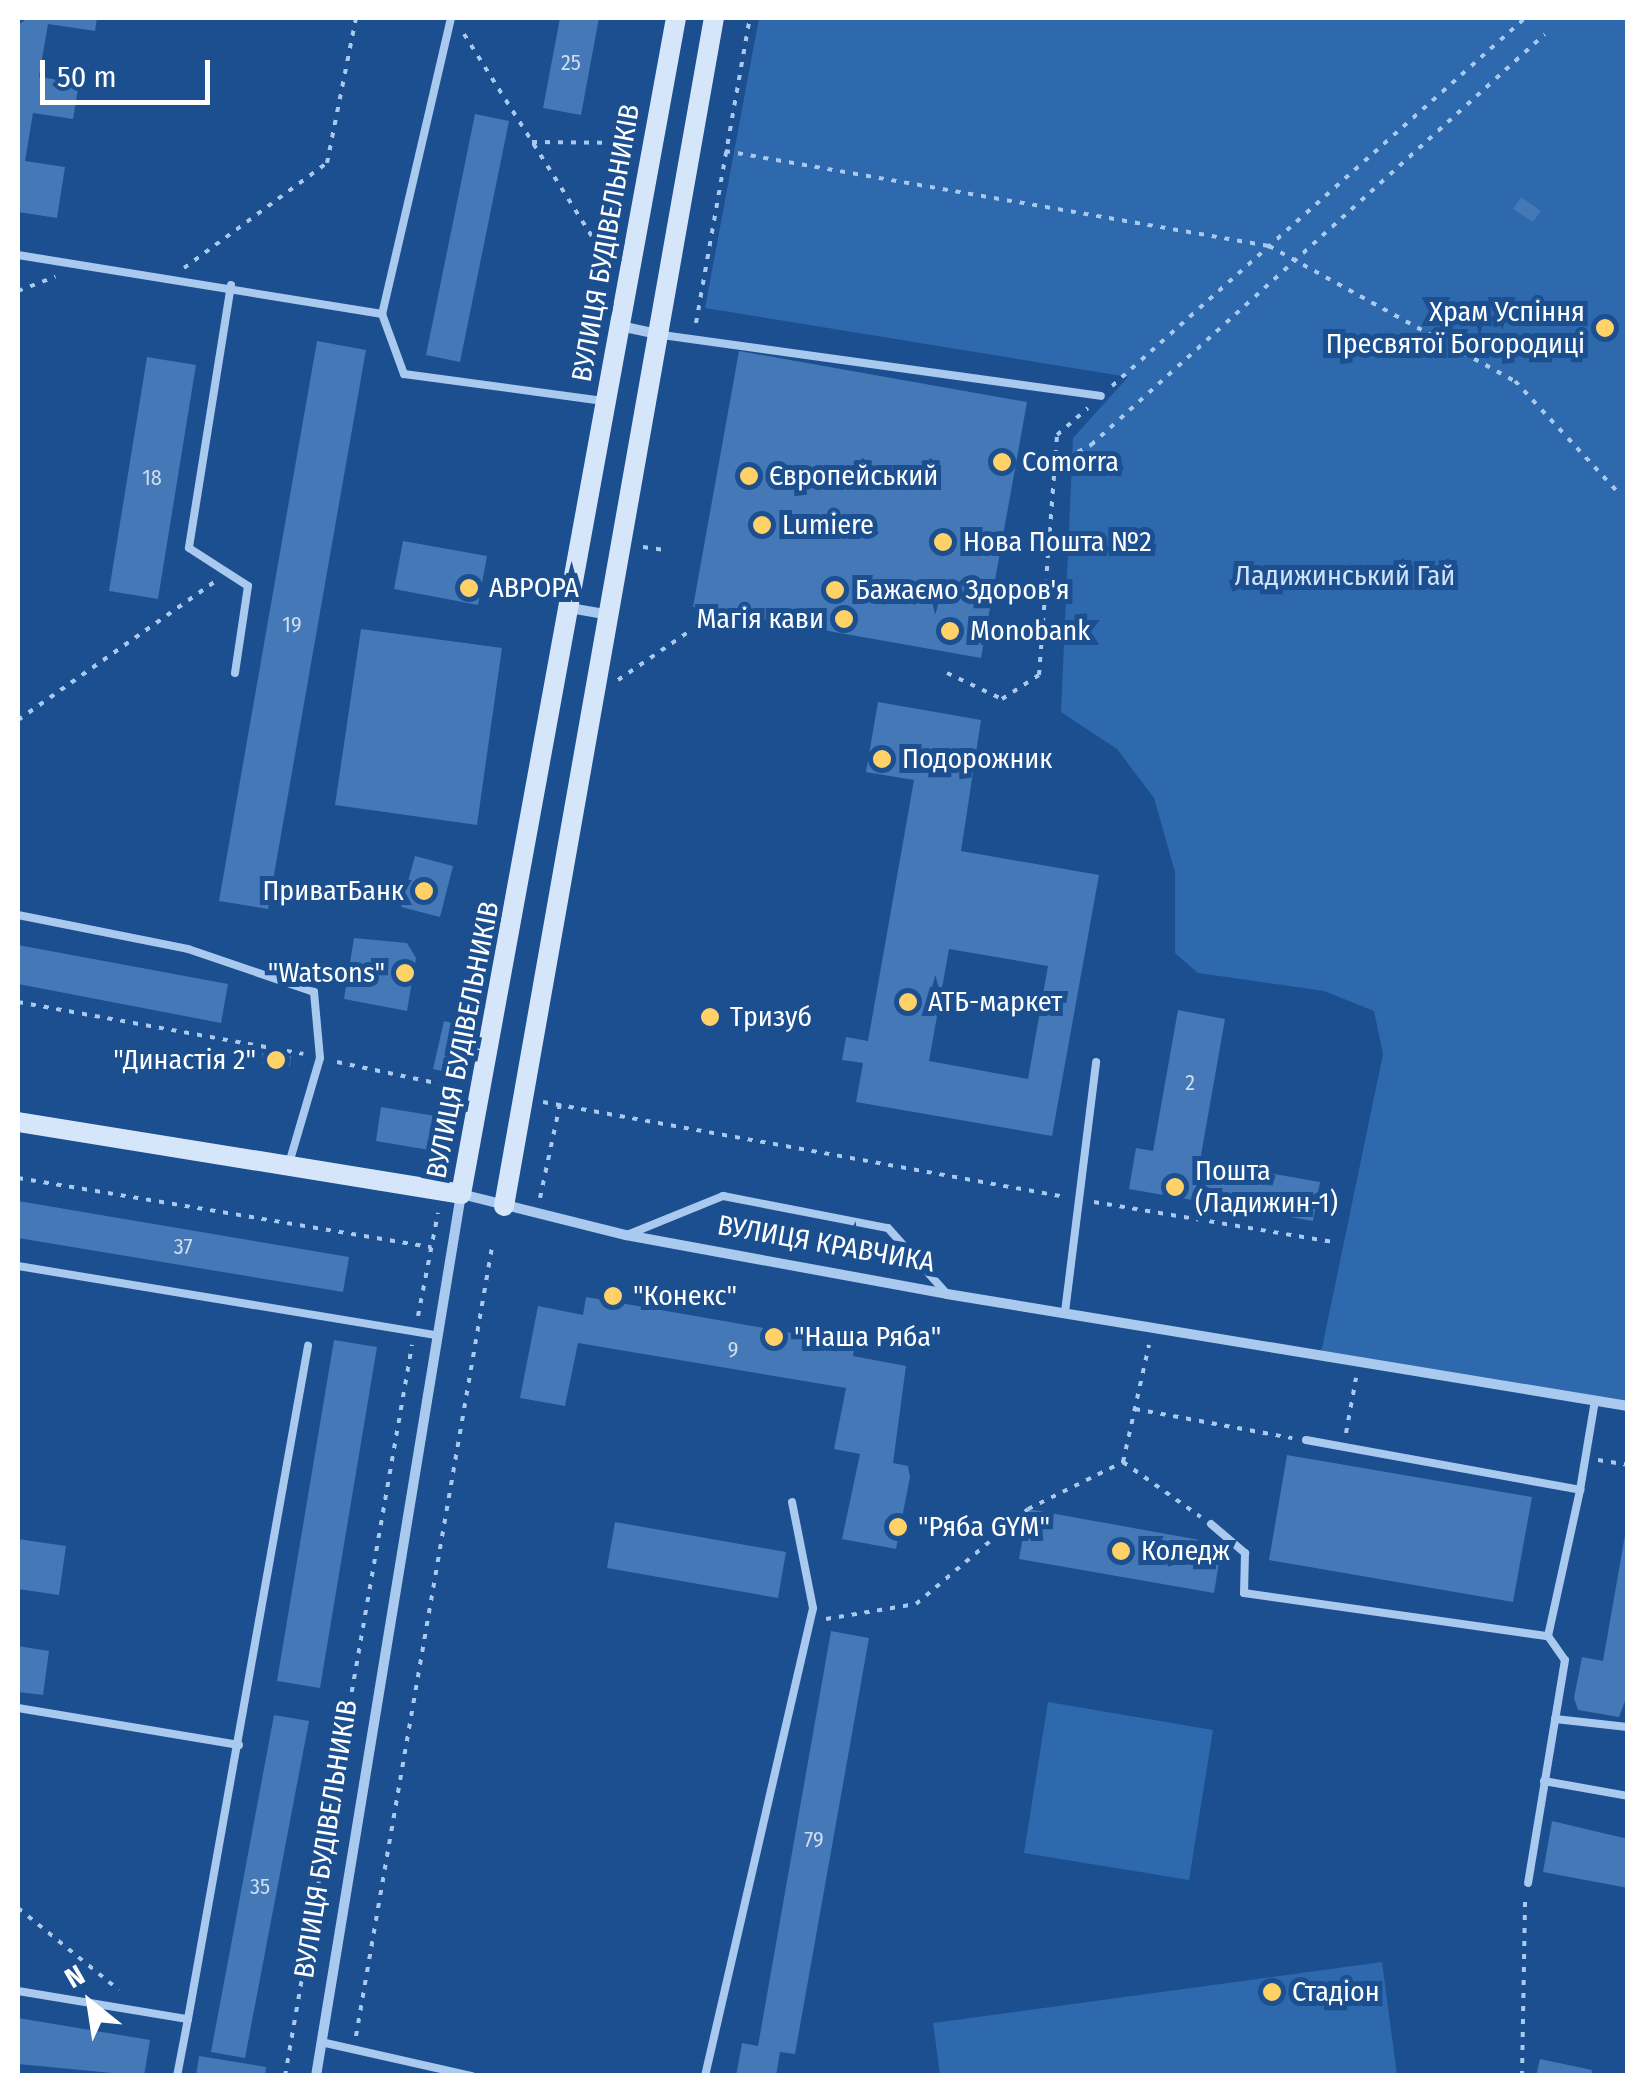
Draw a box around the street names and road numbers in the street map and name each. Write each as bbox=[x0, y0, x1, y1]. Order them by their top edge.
street label: ВУЛИЦЯ БУДІВЕЛЬНИКІВ bbox=[565, 102, 647, 384]
street label: ВУЛИЦЯ БУДІВЕЛЬНИКІВ bbox=[420, 899, 506, 1181]
street label: ВУЛИЦЯ КРАВЧИКА bbox=[715, 1208, 937, 1280]
street label: ВУЛИЦЯ БУДІВЕЛЬНИКІВ bbox=[287, 1698, 365, 1980]

